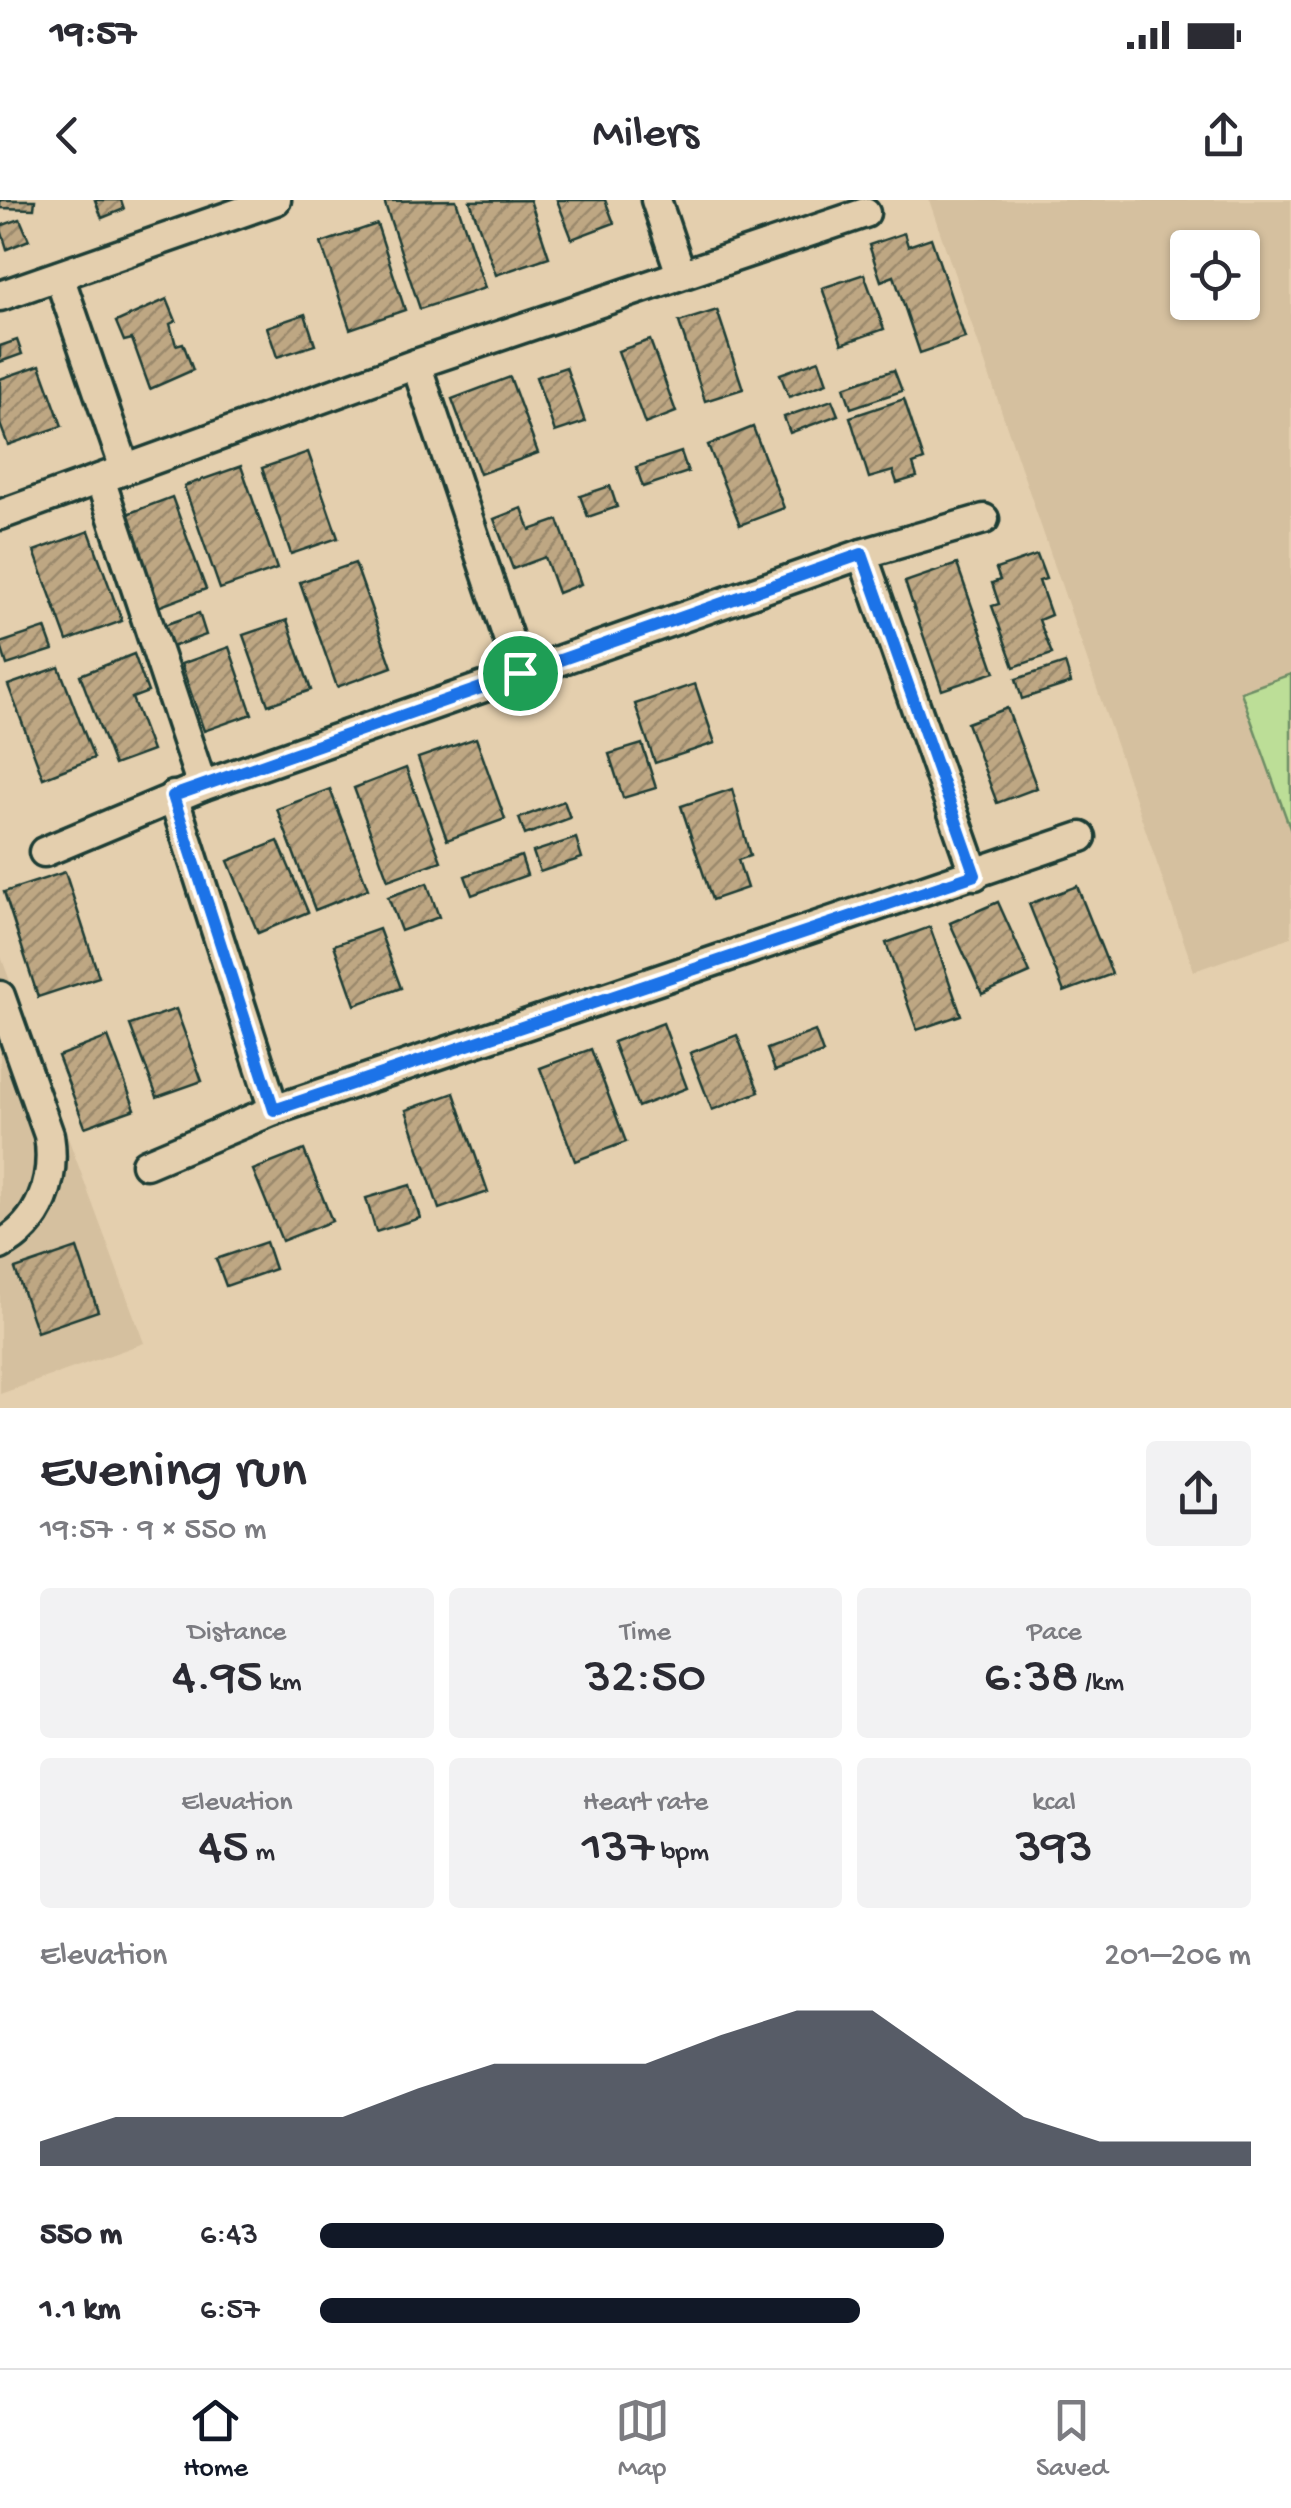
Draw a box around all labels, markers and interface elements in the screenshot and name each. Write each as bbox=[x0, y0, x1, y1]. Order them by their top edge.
text: 19:57 bbox=[50, 13, 136, 57]
icon: back bbox=[40, 108, 95, 163]
icon: share bbox=[1196, 108, 1251, 163]
text: Milers bbox=[592, 109, 699, 162]
map controls bbox=[1170, 230, 1260, 320]
button: locate bbox=[1170, 230, 1260, 320]
pin bbox=[478, 631, 563, 716]
icon: arrive bbox=[493, 646, 548, 701]
button: share bbox=[1146, 1441, 1251, 1546]
text: Evening run bbox=[40, 1442, 307, 1506]
text: 19:57 · 9 × 550 m bbox=[40, 1512, 266, 1550]
text: Distance bbox=[187, 1617, 286, 1650]
text: Time bbox=[620, 1617, 671, 1650]
text: Pace bbox=[1027, 1617, 1082, 1650]
text: 4.95 bbox=[172, 1650, 263, 1709]
text: 32:50 bbox=[585, 1650, 706, 1709]
text: 6:38 bbox=[984, 1650, 1078, 1709]
text: km bbox=[263, 1667, 302, 1700]
text: /km bbox=[1078, 1667, 1124, 1700]
text: Elevation bbox=[181, 1787, 292, 1820]
text: Heart rate bbox=[583, 1787, 708, 1820]
text: kcal bbox=[1032, 1787, 1076, 1820]
text: 45 bbox=[199, 1820, 249, 1879]
text: 137 bbox=[582, 1820, 654, 1879]
text: 393 bbox=[1016, 1820, 1093, 1879]
text: m bbox=[249, 1837, 275, 1870]
text: bpm bbox=[654, 1837, 709, 1870]
text: Elevation bbox=[40, 1938, 167, 1976]
text: 201–206 m bbox=[1104, 1938, 1251, 1976]
text: 550 m bbox=[40, 2217, 122, 2255]
text: 6:43 bbox=[200, 2217, 258, 2255]
text: 1.1 km bbox=[40, 2292, 120, 2330]
text: 6:57 bbox=[200, 2292, 260, 2330]
tab: Home bbox=[183, 2393, 248, 2486]
tab: Map bbox=[615, 2393, 670, 2486]
tab: Saved bbox=[1036, 2393, 1108, 2486]

